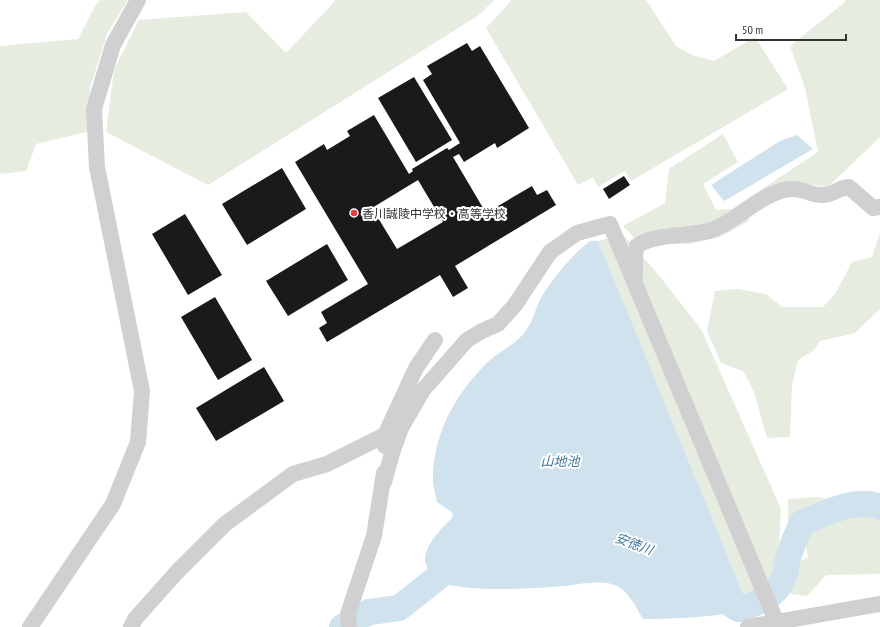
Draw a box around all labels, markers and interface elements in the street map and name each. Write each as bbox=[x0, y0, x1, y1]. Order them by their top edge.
scale bar bbox=[736, 16, 846, 42]
text: 50 m bbox=[742, 22, 763, 37]
place label: 香川誠陵中学校・高等学校 bbox=[362, 206, 506, 221]
marker: 香川誠陵中学校・高等学校 bbox=[349, 208, 359, 218]
water label: 山地池 bbox=[540, 453, 581, 470]
water label: 安徳川 bbox=[613, 529, 657, 559]

